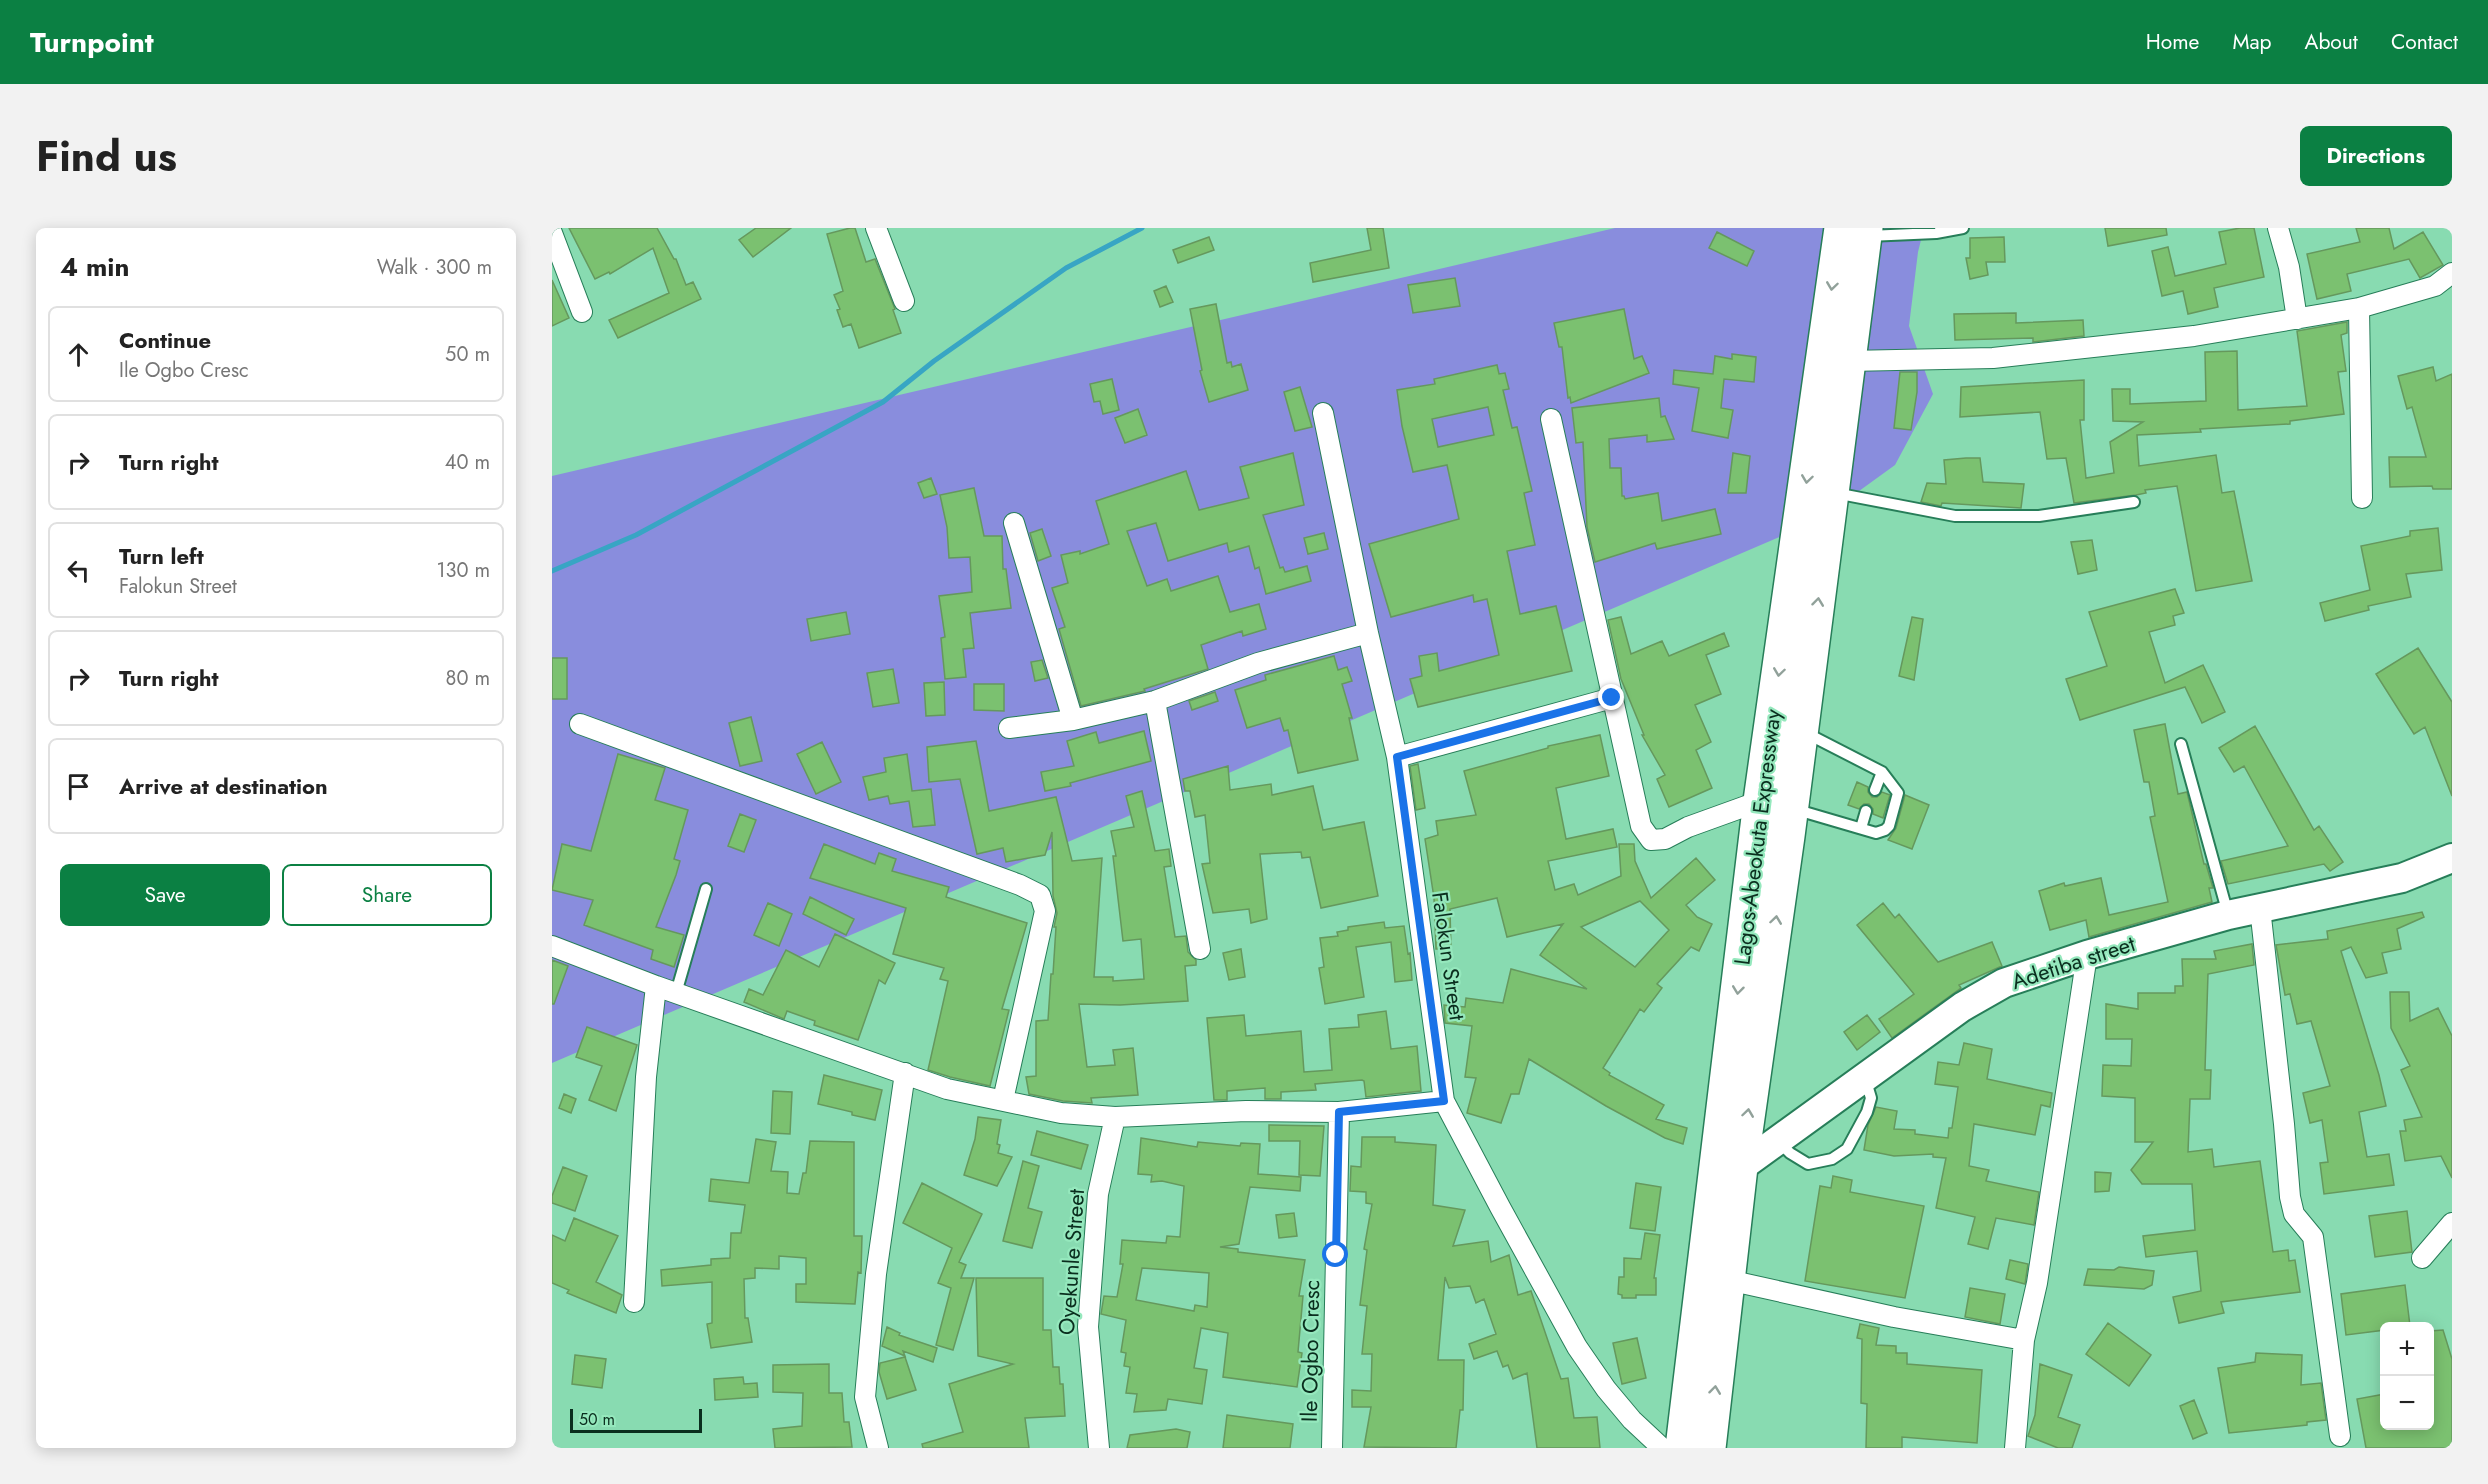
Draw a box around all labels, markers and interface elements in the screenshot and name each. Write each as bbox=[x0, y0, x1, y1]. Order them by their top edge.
text: Turnpoint bbox=[30, 22, 154, 63]
text: Home bbox=[2146, 27, 2199, 57]
text: Map bbox=[2232, 27, 2272, 57]
text: About bbox=[2305, 27, 2358, 57]
text: Contact bbox=[2391, 27, 2458, 57]
text: Find us bbox=[36, 126, 177, 187]
button: Directions bbox=[2300, 126, 2452, 186]
text: 4 min bbox=[60, 248, 129, 286]
text: Walk · 300 m bbox=[377, 253, 492, 282]
one-way arrow bbox=[1827, 281, 1839, 290]
text: Continue bbox=[119, 324, 211, 356]
icon: ahead bbox=[62, 338, 95, 371]
text: 50 m bbox=[445, 340, 490, 369]
text: Ile Ogbo Cresc bbox=[119, 356, 249, 385]
icon: right bbox=[62, 446, 95, 479]
text: Turn right bbox=[119, 446, 219, 478]
text: 40 m bbox=[445, 448, 490, 477]
one-way arrow bbox=[1802, 475, 1814, 484]
text: Turn left bbox=[119, 540, 204, 572]
icon: left bbox=[62, 554, 95, 587]
text: 130 m bbox=[436, 556, 490, 585]
text: Falokun Street bbox=[119, 572, 237, 601]
one-way arrow bbox=[1811, 597, 1823, 606]
icon: right bbox=[62, 662, 95, 695]
text: Turn right bbox=[119, 662, 219, 694]
text: 80 m bbox=[445, 664, 490, 693]
one-way arrow bbox=[1773, 667, 1786, 677]
route end bbox=[1598, 684, 1624, 710]
street label: Lagos-Abeokuta Expressway bbox=[1725, 707, 1789, 967]
icon: arrive bbox=[62, 770, 95, 803]
text: Arrive at destination bbox=[119, 770, 328, 802]
button: Save bbox=[60, 864, 270, 926]
button: Share bbox=[282, 864, 492, 926]
street label: Falokun Street bbox=[1424, 890, 1474, 1023]
one-way arrow bbox=[1769, 915, 1781, 924]
street label: Adetiba street bbox=[2007, 927, 2140, 997]
one-way arrow bbox=[1732, 986, 1744, 995]
one-way arrow bbox=[1742, 1108, 1754, 1117]
street label: Oyekunle Street bbox=[1050, 1187, 1092, 1336]
route start bbox=[1322, 1241, 1348, 1267]
street label: Ile Ogbo Cresc bbox=[1293, 1280, 1327, 1422]
map controls bbox=[2380, 1322, 2434, 1430]
button: + bbox=[2380, 1322, 2434, 1376]
button: − bbox=[2380, 1376, 2434, 1430]
one-way arrow bbox=[1709, 1385, 1721, 1394]
scale bar bbox=[570, 1406, 702, 1434]
text: 50 m bbox=[579, 1408, 615, 1431]

